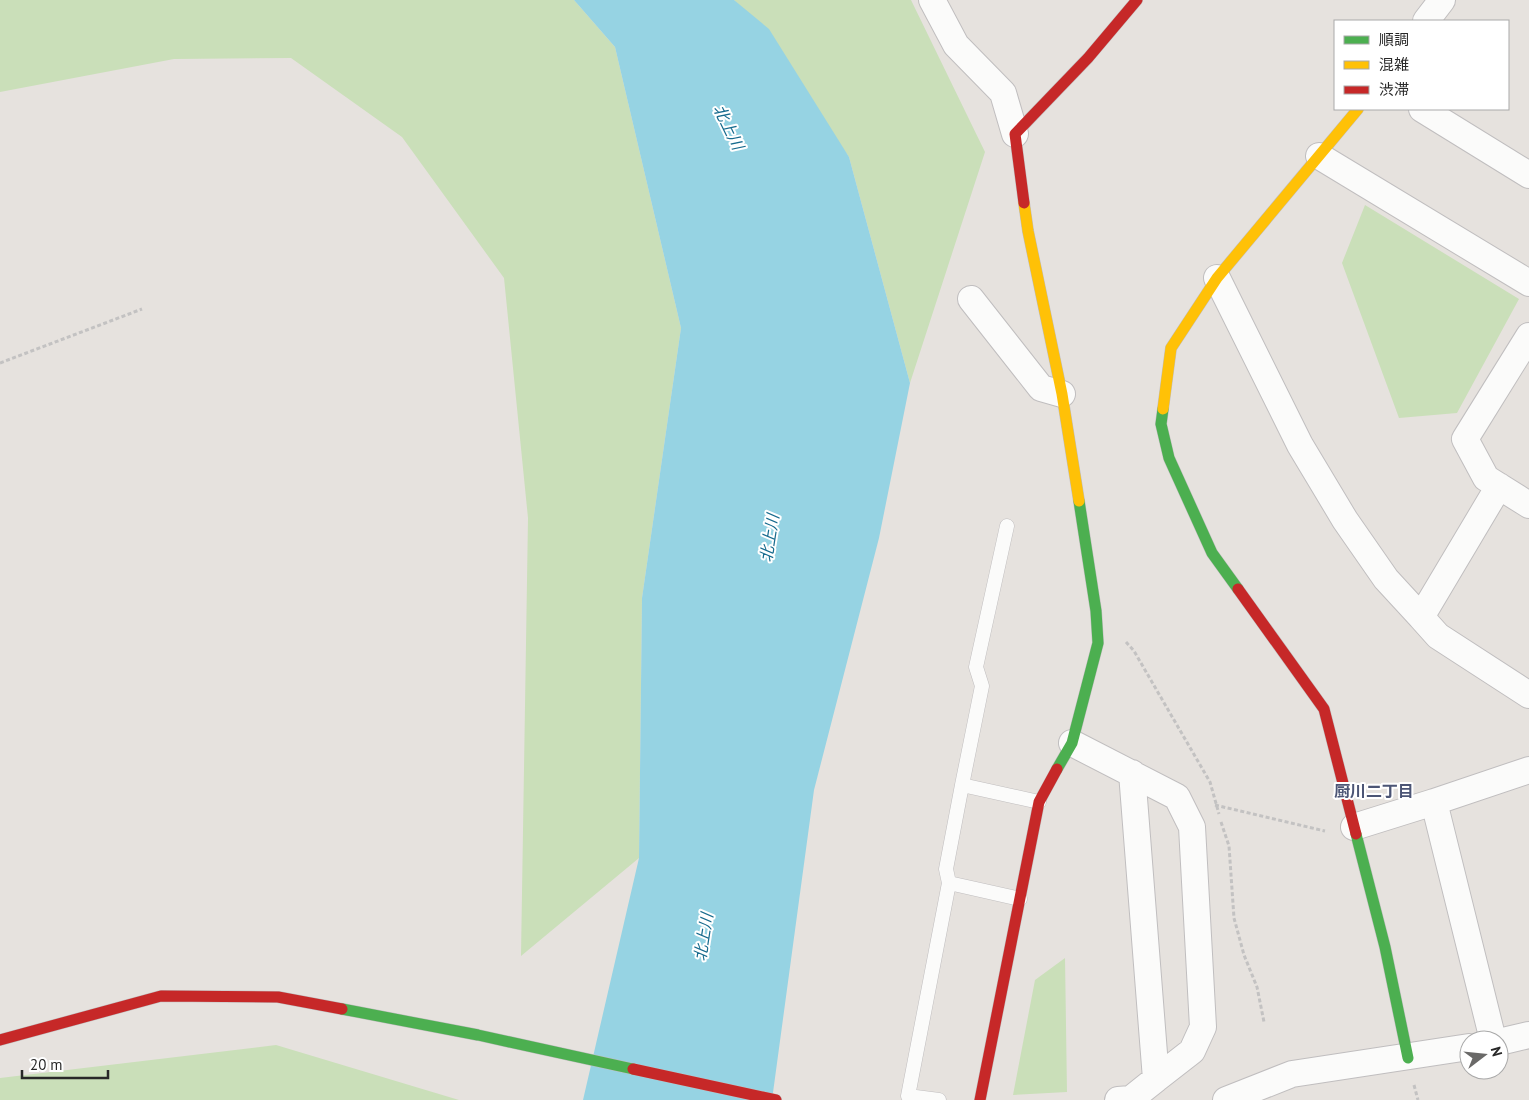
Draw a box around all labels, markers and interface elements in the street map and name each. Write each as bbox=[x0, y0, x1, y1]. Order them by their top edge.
legend bbox=[1334, 20, 1509, 110]
text: 順調 bbox=[1379, 30, 1409, 49]
text: 混雑 bbox=[1379, 55, 1409, 74]
text: 渋滞 bbox=[1379, 80, 1409, 99]
water label: 北上川 bbox=[709, 101, 749, 155]
water label: 北上川 bbox=[755, 511, 783, 563]
district label: 厨川二丁目 bbox=[1334, 781, 1414, 801]
water label: 北上川 bbox=[689, 910, 717, 962]
north arrow bbox=[1459, 1030, 1509, 1080]
text: N bbox=[1487, 1045, 1506, 1058]
scale bar bbox=[22, 1048, 109, 1080]
text: 20 m bbox=[30, 1055, 63, 1074]

